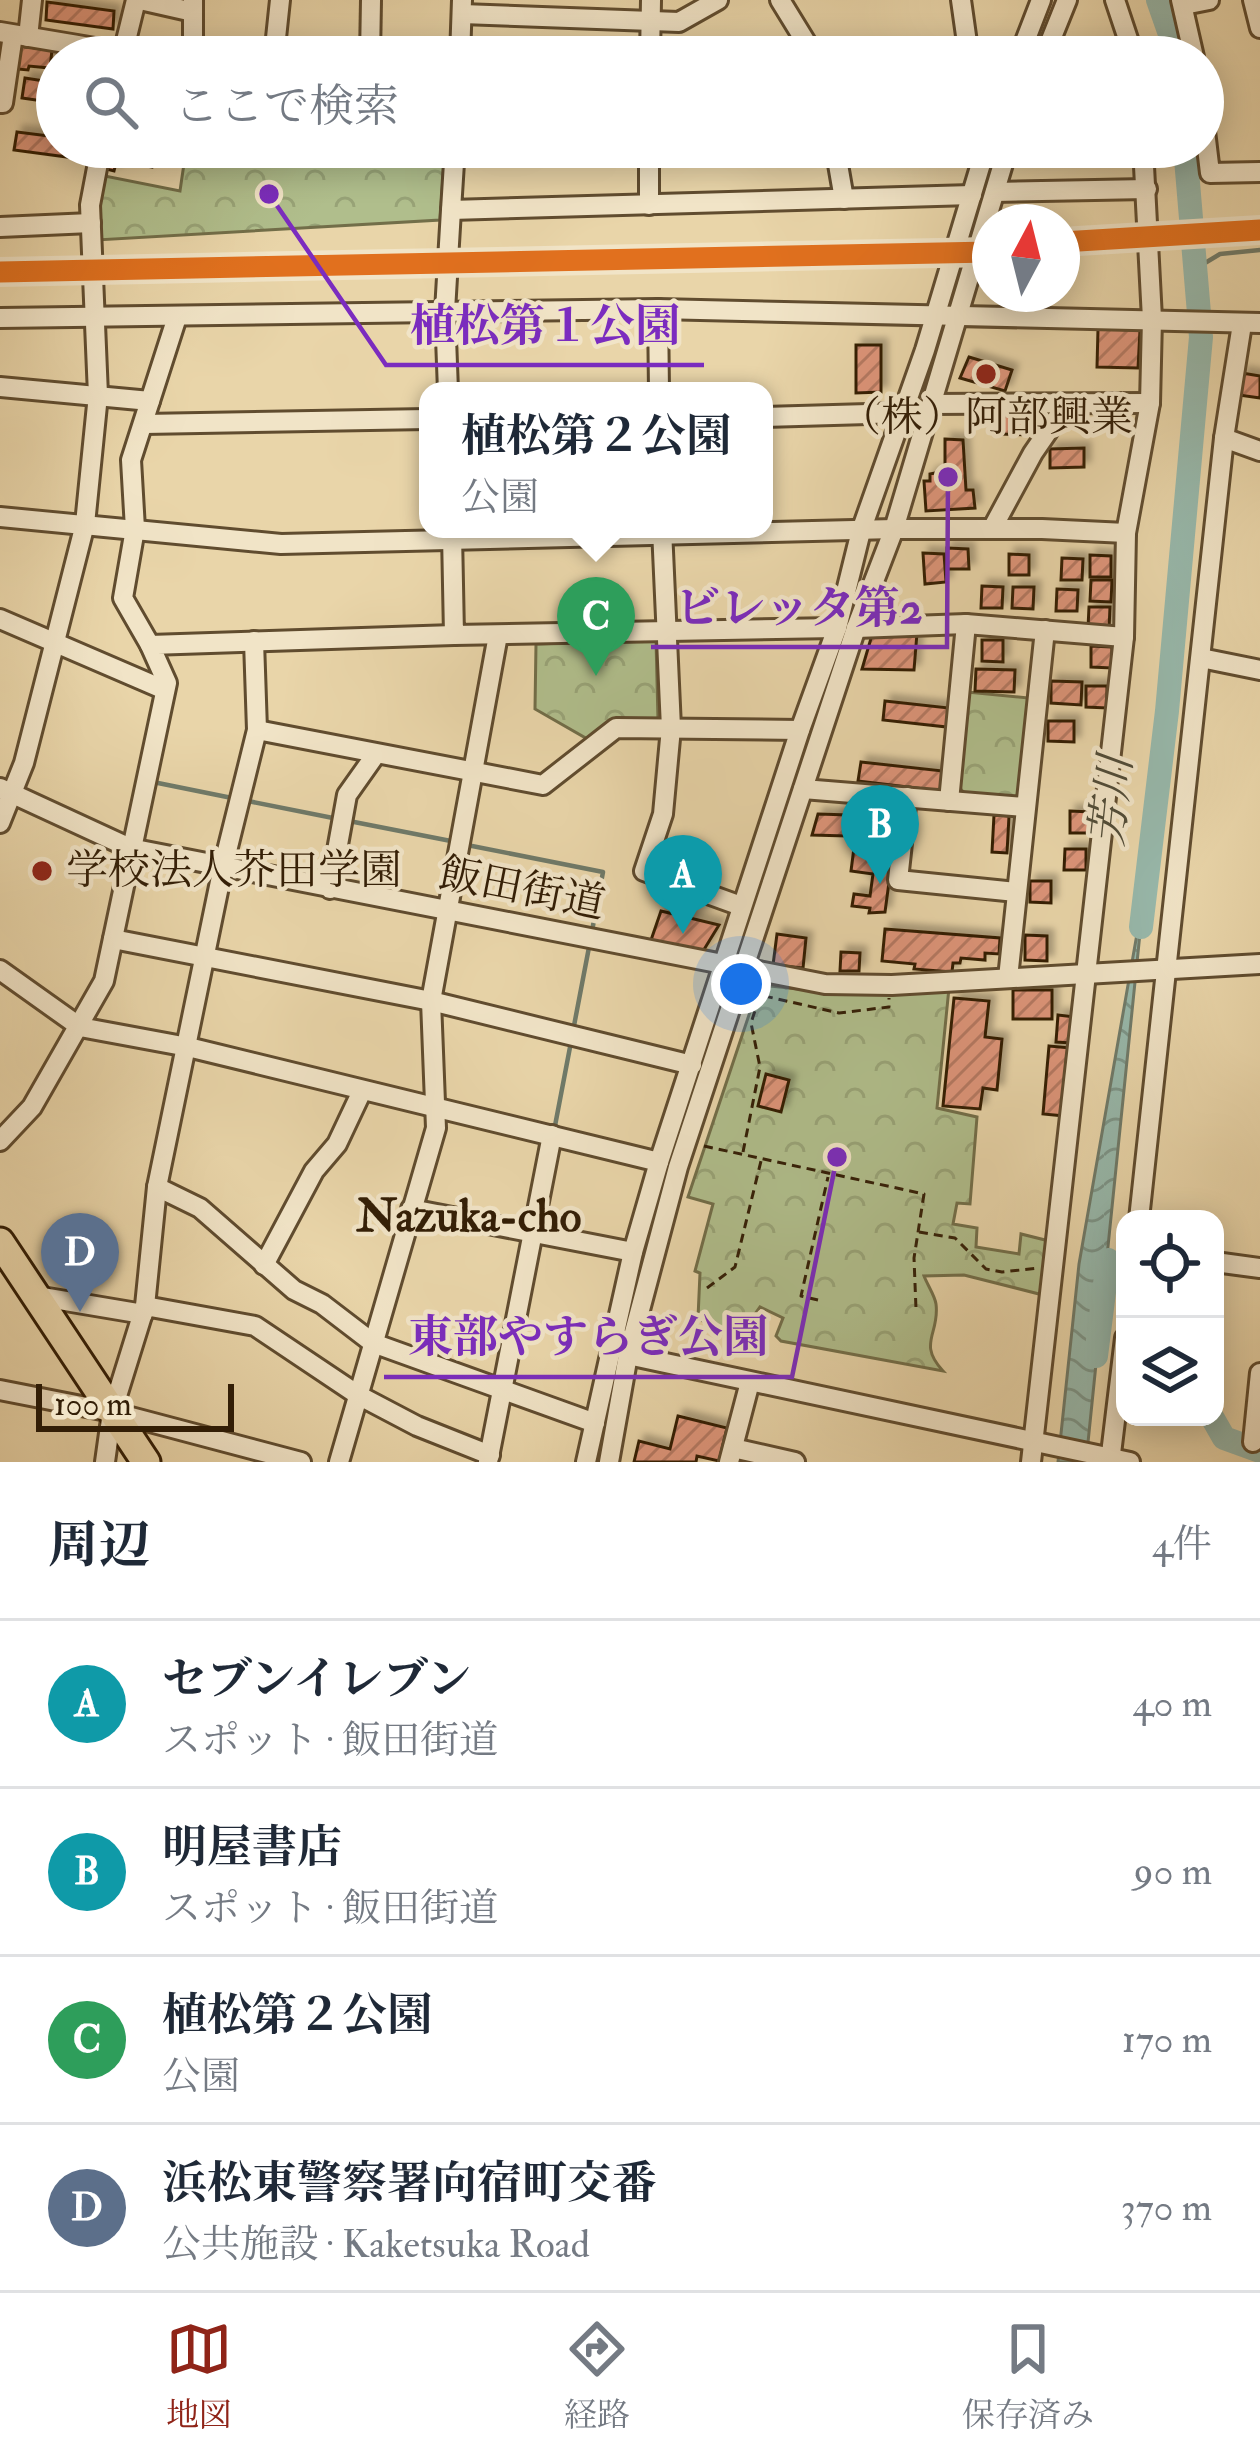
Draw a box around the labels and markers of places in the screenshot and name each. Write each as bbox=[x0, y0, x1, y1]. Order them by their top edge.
callout: 植松第１公園 bbox=[386, 284, 704, 365]
marker: （株）阿部興業 bbox=[973, 361, 999, 387]
place label: （株）阿部興業 bbox=[839, 392, 1133, 444]
callout: ビレッタ第2 bbox=[651, 566, 947, 647]
pin: C bbox=[557, 577, 635, 676]
pin: B bbox=[841, 785, 919, 884]
pin: A bbox=[644, 835, 722, 934]
place label: 学校法人芥田学園 bbox=[66, 845, 402, 897]
marker: 学校法人芥田学園 bbox=[29, 858, 55, 884]
pin: D bbox=[41, 1213, 119, 1312]
callout: 東部やすらぎ公園 bbox=[384, 1296, 792, 1377]

